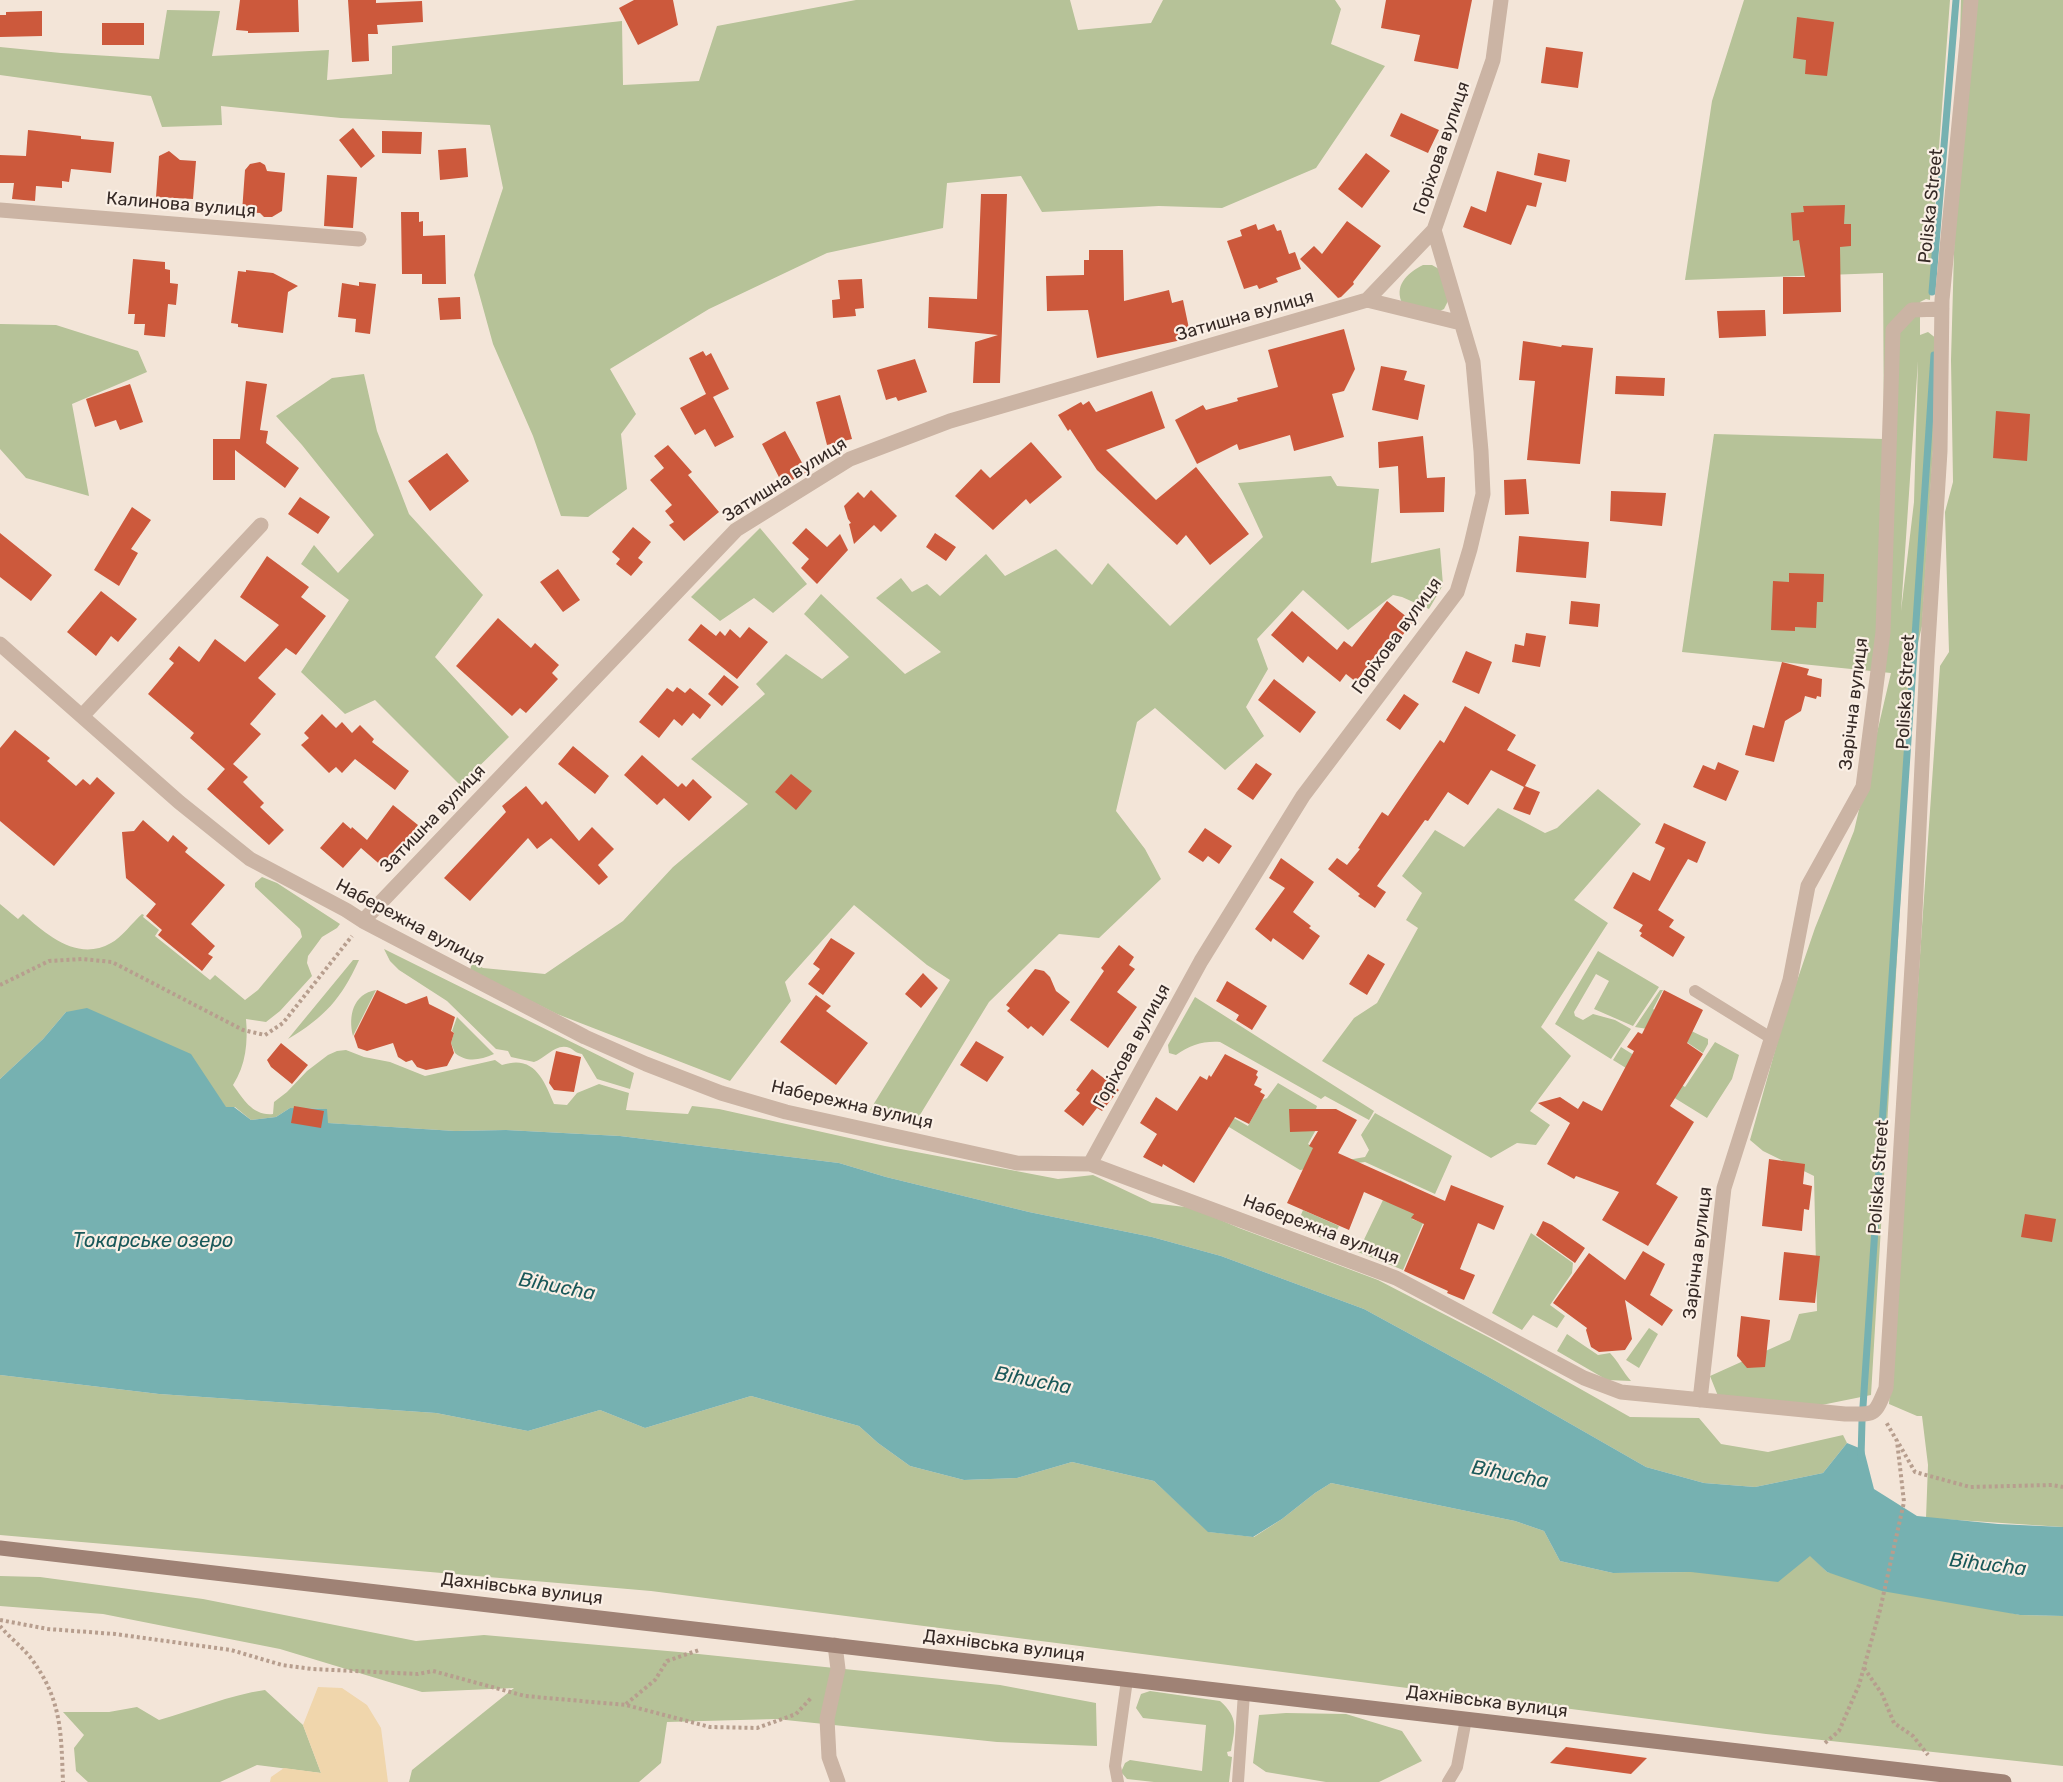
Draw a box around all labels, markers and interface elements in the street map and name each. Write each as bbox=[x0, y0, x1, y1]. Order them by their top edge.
street label: Горіхова вулиця bbox=[1409, 79, 1475, 217]
street label: Poliska Street bbox=[1914, 148, 1948, 264]
street label: Калинова вулиця bbox=[105, 188, 257, 222]
street label: Затишна вулиця bbox=[1174, 286, 1316, 346]
street label: Затишна вулиця bbox=[719, 433, 851, 527]
street label: Горіхова вулиця bbox=[1347, 574, 1447, 698]
street label: Poliska Street bbox=[1892, 634, 1920, 750]
street label: Зарічна вулиця bbox=[1835, 637, 1873, 771]
street label: Затишна вулиця bbox=[376, 760, 490, 878]
street label: Набережна вулиця bbox=[332, 875, 488, 971]
street label: Горіхова вулиця bbox=[1089, 980, 1175, 1112]
street label: Набережна вулиця bbox=[769, 1076, 935, 1134]
street label: Poliska Street bbox=[1864, 1119, 1894, 1235]
street label: Зарічна вулиця bbox=[1679, 1186, 1717, 1320]
street label: Набережна вулиця bbox=[1240, 1190, 1402, 1270]
water label: Токарське озеро bbox=[73, 1229, 233, 1253]
water label: Bihucha bbox=[517, 1268, 597, 1306]
water label: Bihucha bbox=[993, 1362, 1073, 1400]
water label: Bihucha bbox=[1470, 1456, 1550, 1494]
water label: Bihucha bbox=[1948, 1548, 2028, 1582]
street label: Дахнівська вулиця bbox=[440, 1568, 604, 1610]
street label: Дахнівська вулиця bbox=[922, 1625, 1086, 1667]
street label: Дахнівська вулиця bbox=[1405, 1681, 1569, 1723]

